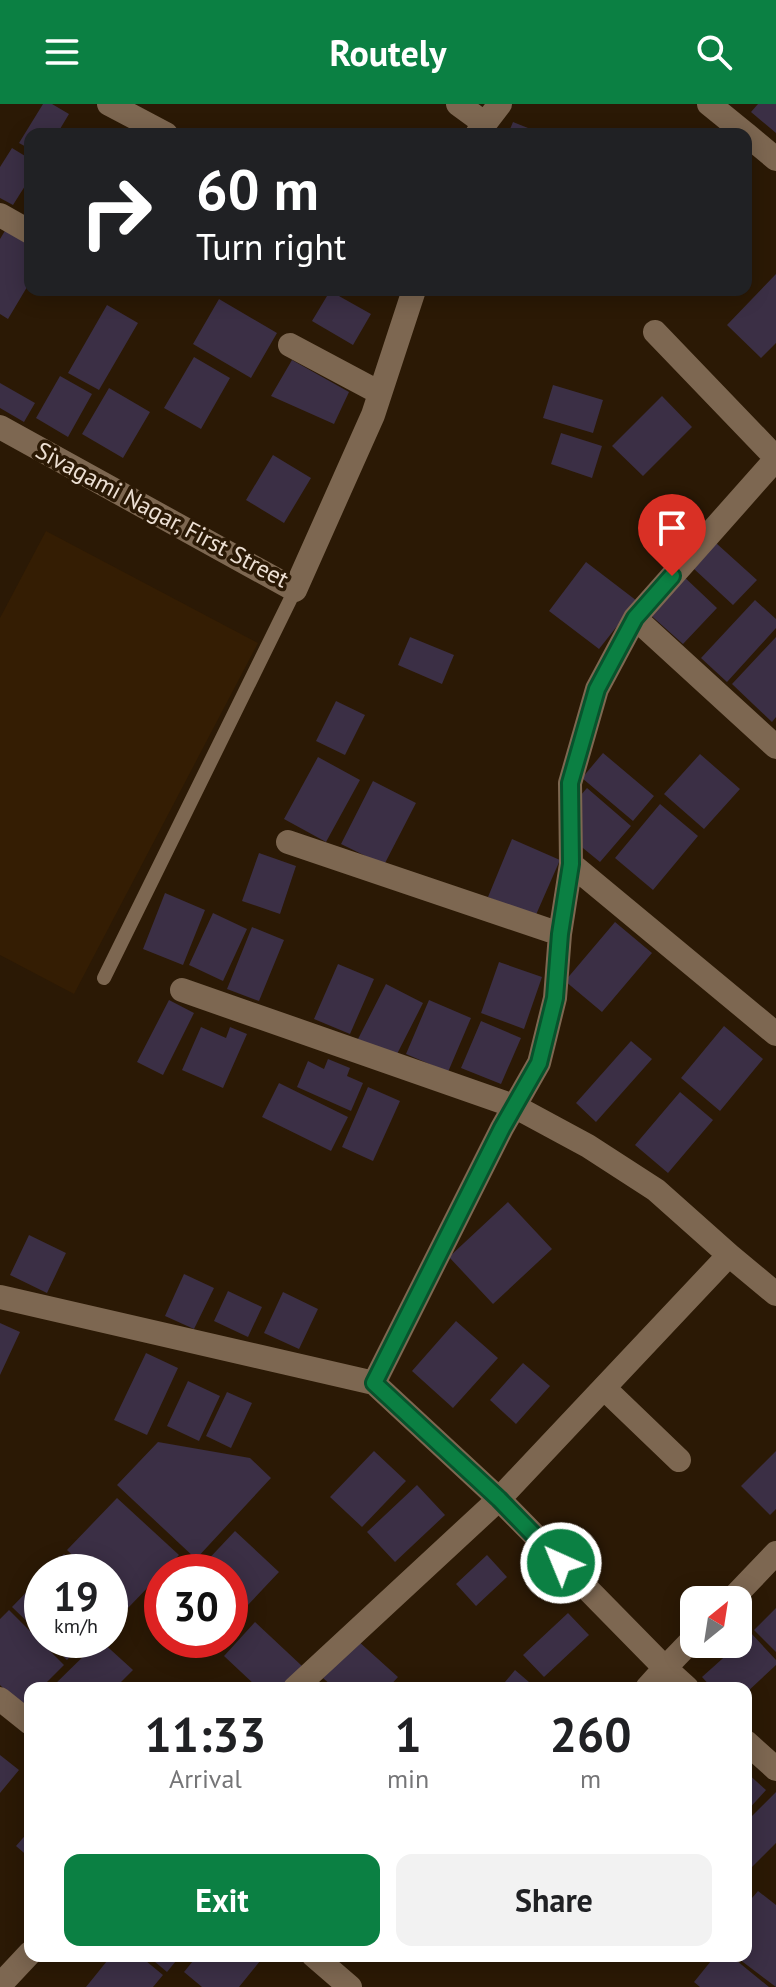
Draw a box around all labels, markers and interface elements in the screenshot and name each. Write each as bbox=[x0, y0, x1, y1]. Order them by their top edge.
text: Routely bbox=[329, 29, 447, 76]
icon: menu bbox=[40, 30, 84, 74]
icon: search bbox=[692, 30, 736, 74]
text: 60 m bbox=[196, 153, 319, 225]
icon: right bbox=[64, 160, 168, 264]
text: Turn right bbox=[196, 223, 346, 270]
street label: Sivagami Nagar, First Street bbox=[30, 435, 294, 594]
pin bbox=[638, 494, 706, 576]
icon: arrive bbox=[650, 506, 694, 550]
position arrow bbox=[519, 1521, 603, 1605]
speed limit sign: 30 bbox=[144, 1554, 248, 1658]
text: 19 bbox=[53, 1570, 99, 1622]
north arrow bbox=[680, 1586, 752, 1658]
map controls bbox=[680, 1586, 752, 1658]
text: km/h bbox=[54, 1613, 98, 1639]
text: 11:33 bbox=[145, 1703, 266, 1765]
text: 1 bbox=[394, 1703, 422, 1765]
text: 260 bbox=[550, 1703, 631, 1765]
text: Arrival bbox=[169, 1762, 242, 1795]
text: min bbox=[387, 1762, 429, 1795]
text: m bbox=[580, 1762, 601, 1795]
button: Exit bbox=[64, 1854, 380, 1946]
button: Share bbox=[396, 1854, 712, 1946]

